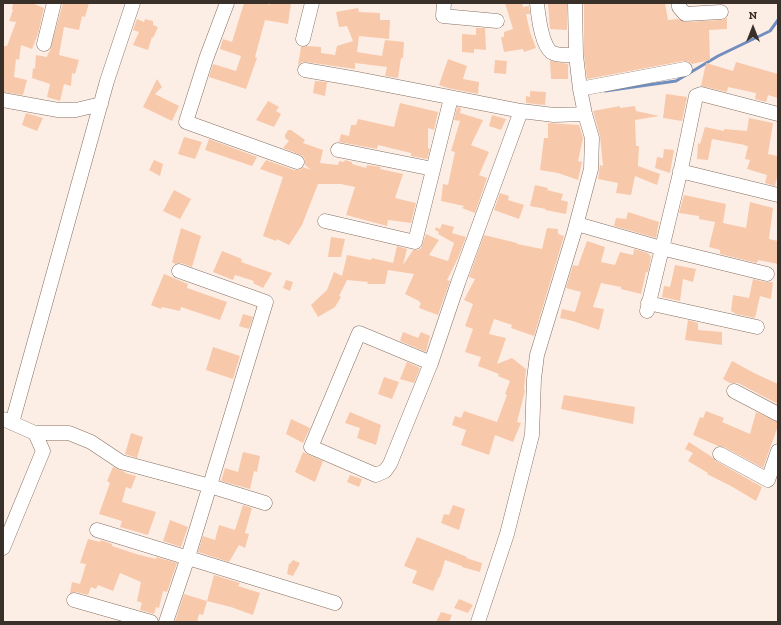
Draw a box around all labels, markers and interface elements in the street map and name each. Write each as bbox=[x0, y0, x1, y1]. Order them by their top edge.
north arrow bbox=[733, 8, 773, 48]
text: N bbox=[749, 9, 757, 22]

